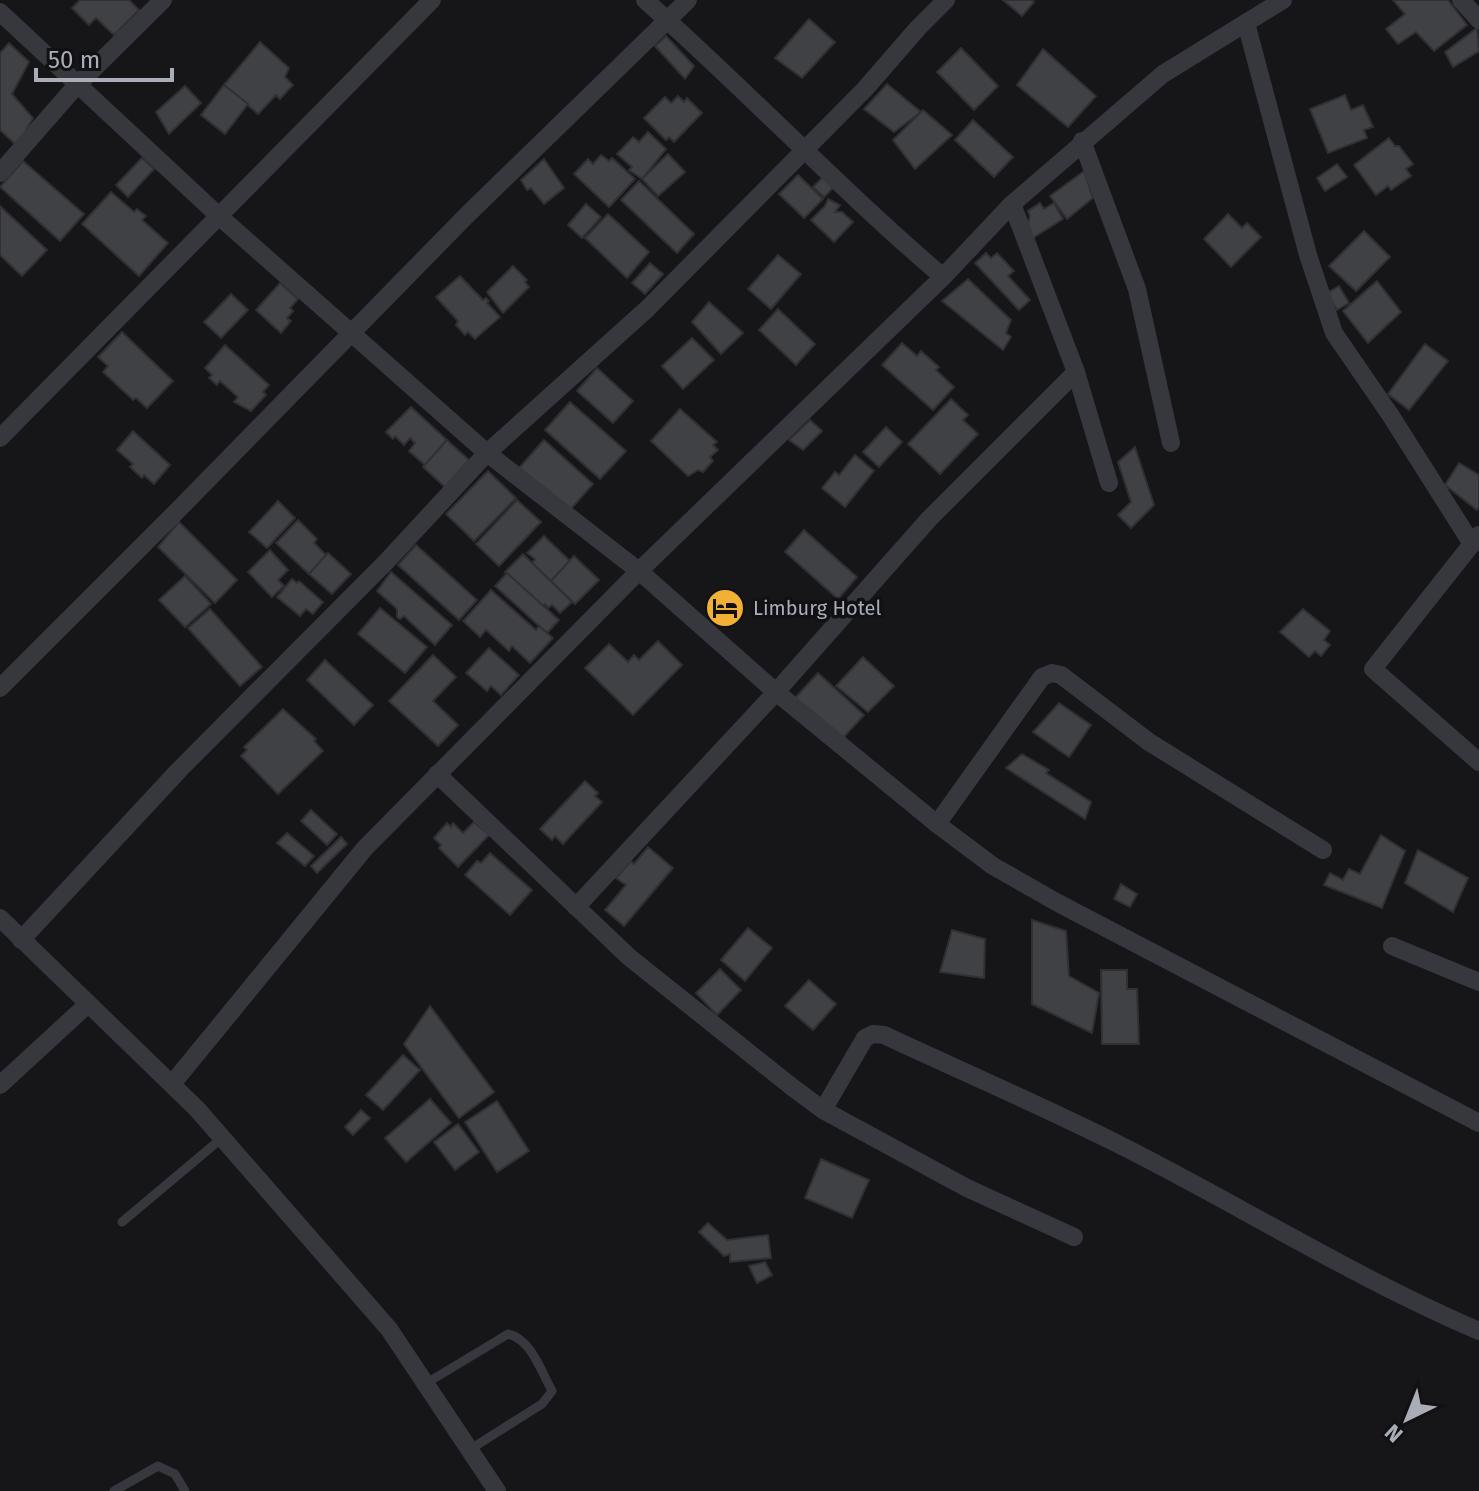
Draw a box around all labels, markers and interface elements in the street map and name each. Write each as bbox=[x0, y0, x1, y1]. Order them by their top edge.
scale bar bbox=[36, 32, 172, 82]
text: 50 m bbox=[48, 46, 100, 74]
hotel icon: Limburg Hotel bbox=[704, 587, 746, 629]
place label: Limburg Hotel bbox=[753, 596, 881, 620]
north arrow bbox=[1367, 1379, 1447, 1459]
text: N bbox=[1379, 1418, 1408, 1448]

